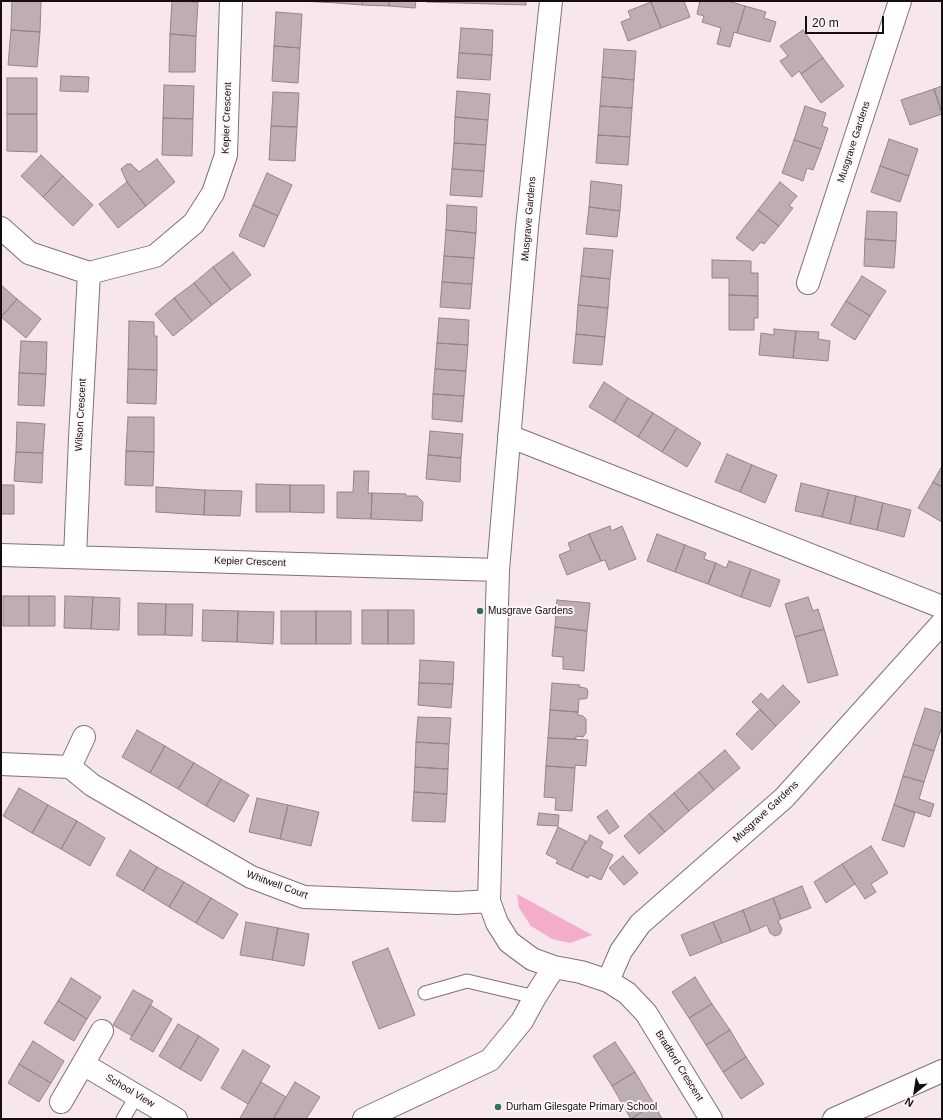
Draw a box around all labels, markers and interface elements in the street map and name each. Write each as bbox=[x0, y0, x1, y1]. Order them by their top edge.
scale bar bbox=[807, 8, 886, 34]
text: 20 m bbox=[812, 16, 839, 30]
street label: Kepier Crescent bbox=[220, 82, 234, 154]
street label: Musgrave Gardens bbox=[835, 100, 873, 184]
street label: Musgrave Gardens bbox=[519, 176, 539, 262]
street label: Wilson Crescent bbox=[73, 378, 89, 452]
street label: Kepier Crescent bbox=[214, 555, 286, 569]
place label: Musgrave Gardens bbox=[488, 605, 573, 617]
marker: Musgrave Gardens bbox=[475, 606, 485, 616]
street label: Musgrave Gardens bbox=[731, 779, 801, 845]
street label: Whitwell Court bbox=[245, 868, 309, 902]
street label: Bradford Crescent bbox=[652, 1028, 706, 1104]
street label: School View bbox=[103, 1072, 157, 1110]
north arrow bbox=[895, 1072, 935, 1112]
text: N bbox=[903, 1095, 915, 1110]
place label: Durham Gilesgate Primary School bbox=[506, 1101, 657, 1113]
marker: Durham Gilesgate Primary School bbox=[493, 1102, 503, 1112]

